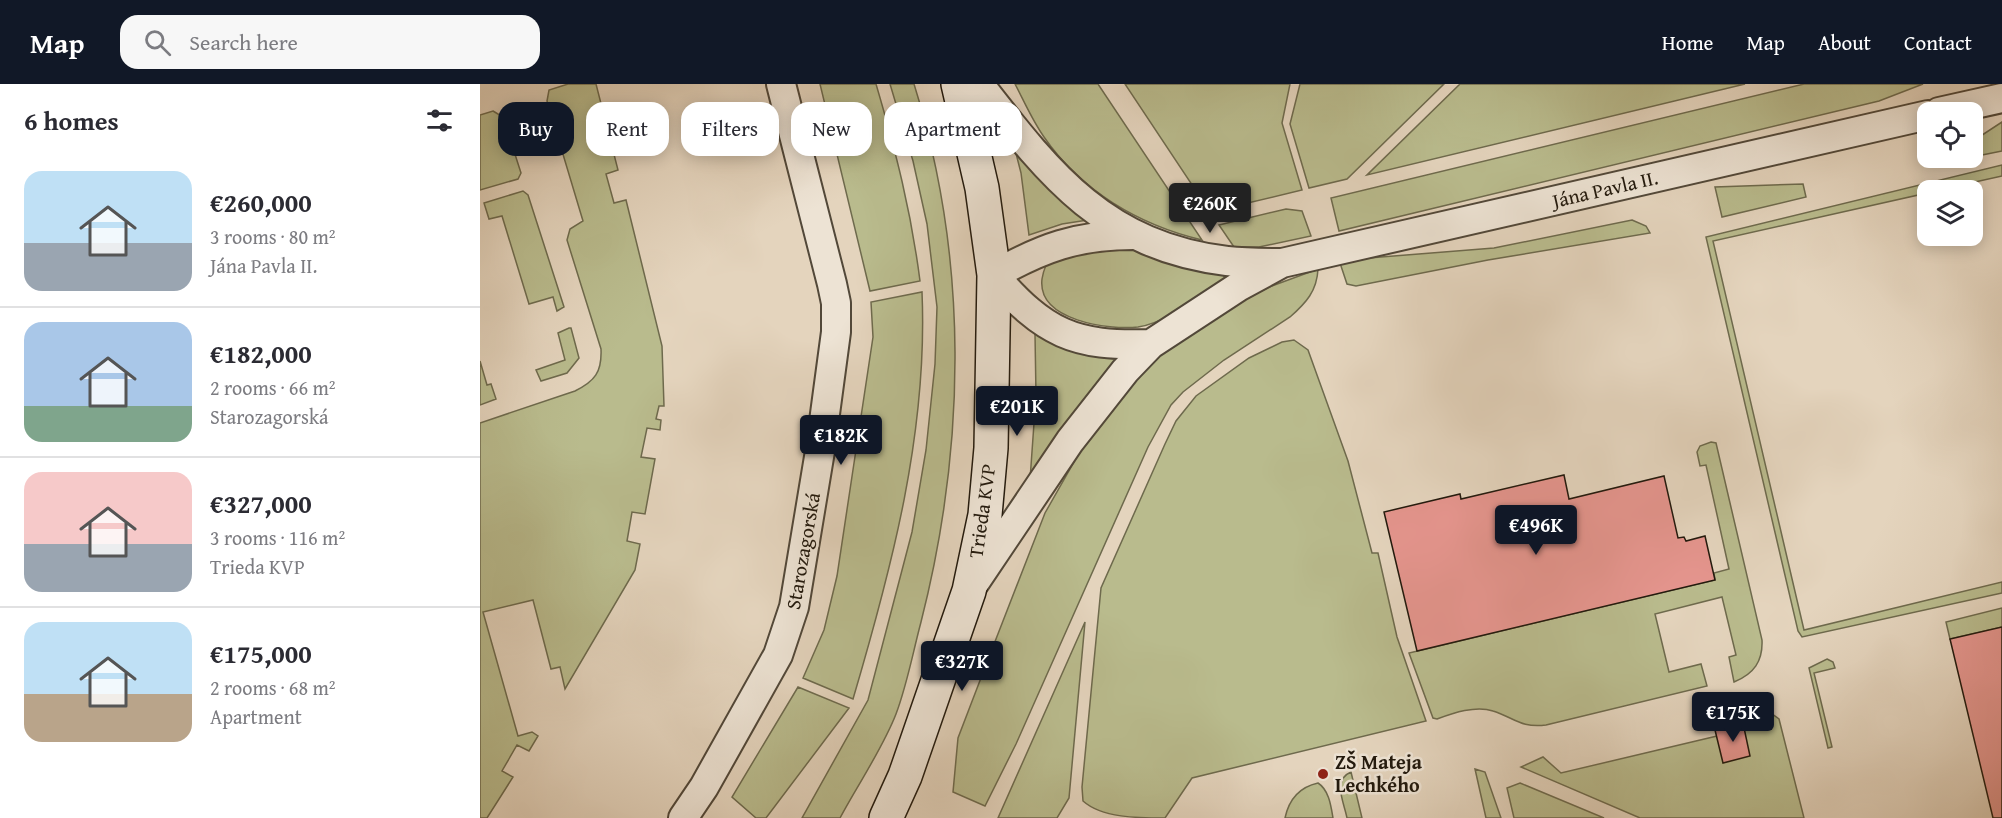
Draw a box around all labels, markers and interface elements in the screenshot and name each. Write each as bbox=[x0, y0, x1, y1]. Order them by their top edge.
search box bbox=[120, 15, 540, 69]
text: Map bbox=[30, 22, 84, 63]
icon: search bbox=[141, 26, 174, 59]
text: Search here bbox=[189, 26, 298, 58]
text: Home bbox=[1662, 27, 1713, 58]
text: Map bbox=[1746, 27, 1785, 58]
text: About bbox=[1818, 27, 1871, 58]
text: Contact bbox=[1904, 27, 1972, 58]
text: 6 homes bbox=[24, 101, 119, 140]
chip: Buy bbox=[498, 102, 574, 156]
chip: Rent bbox=[586, 102, 669, 156]
chip: Filters bbox=[681, 102, 779, 156]
chip: New bbox=[791, 102, 872, 156]
chip: Apartment bbox=[884, 102, 1022, 156]
map controls bbox=[1917, 102, 1983, 246]
button: locate bbox=[1917, 102, 1983, 168]
icon: filters bbox=[423, 104, 456, 137]
street label: Jána Pavla II. bbox=[1546, 162, 1660, 215]
button: layers bbox=[1917, 180, 1983, 246]
text: €260,000 bbox=[210, 183, 312, 222]
pin: €260K bbox=[1168, 183, 1252, 234]
text: €260K bbox=[1183, 188, 1237, 217]
icon: home bbox=[72, 195, 144, 267]
text: 3 rooms · 80 m² bbox=[210, 222, 336, 251]
text: Jána Pavla II. bbox=[210, 251, 317, 280]
text: €182,000 bbox=[210, 334, 312, 373]
icon: home bbox=[72, 346, 144, 418]
text: 2 rooms · 66 m² bbox=[210, 373, 336, 402]
pin: €201K bbox=[975, 386, 1059, 437]
text: €201K bbox=[990, 391, 1044, 420]
text: Starozagorská bbox=[210, 402, 329, 431]
pin: €182K bbox=[799, 415, 883, 466]
text: €182K bbox=[814, 420, 868, 449]
street label: Trieda KVP bbox=[961, 462, 1002, 560]
text: €327,000 bbox=[210, 484, 312, 523]
street label: Starozagorská bbox=[778, 489, 827, 612]
icon: home bbox=[72, 496, 144, 568]
pin: €496K bbox=[1494, 505, 1578, 556]
text: €496K bbox=[1509, 510, 1563, 539]
text: 3 rooms · 116 m² bbox=[210, 523, 345, 552]
text: Trieda KVP bbox=[210, 552, 305, 581]
text: €175,000 bbox=[210, 634, 312, 673]
pin: €327K bbox=[920, 641, 1004, 692]
icon: home bbox=[72, 646, 144, 718]
text: €327K bbox=[935, 646, 989, 675]
text: 2 rooms · 68 m² bbox=[210, 673, 336, 702]
pin: €175K bbox=[1691, 692, 1775, 743]
text: €175K bbox=[1706, 697, 1760, 726]
text: Apartment bbox=[210, 702, 302, 731]
place label: ZŠ Mateja Lechkého bbox=[1335, 747, 1423, 799]
marker: ZŠ Mateja Lechkého bbox=[1316, 767, 1330, 781]

